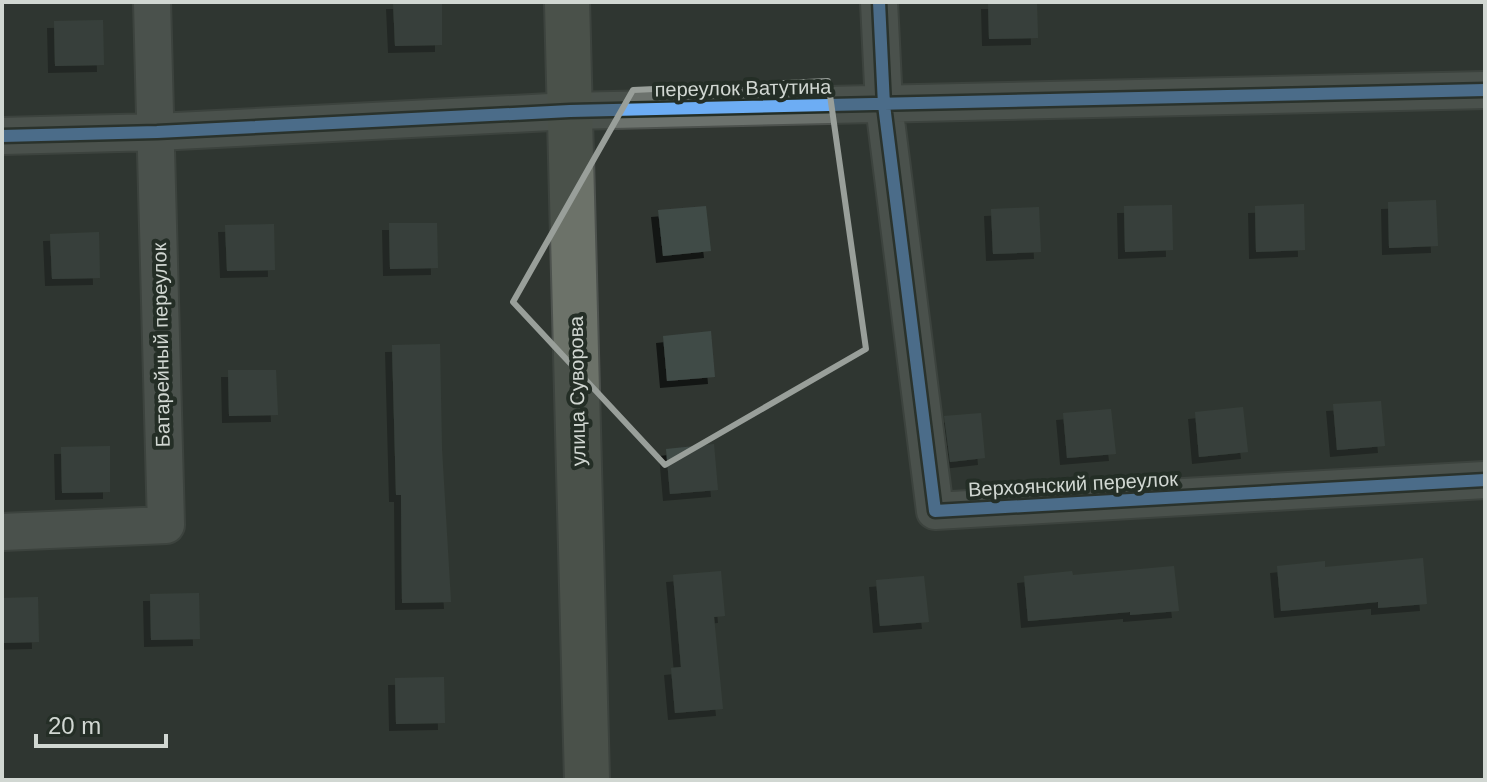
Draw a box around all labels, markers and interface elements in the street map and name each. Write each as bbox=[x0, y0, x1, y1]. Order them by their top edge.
street label: переулок Ватутина bbox=[654, 75, 832, 101]
street label: Батарейный переулок bbox=[148, 242, 174, 448]
street label: улица Суворова bbox=[565, 315, 589, 466]
street label: Верхоянский переулок bbox=[968, 468, 1179, 500]
scale bar bbox=[36, 698, 166, 748]
text: 20 m bbox=[48, 712, 101, 739]

